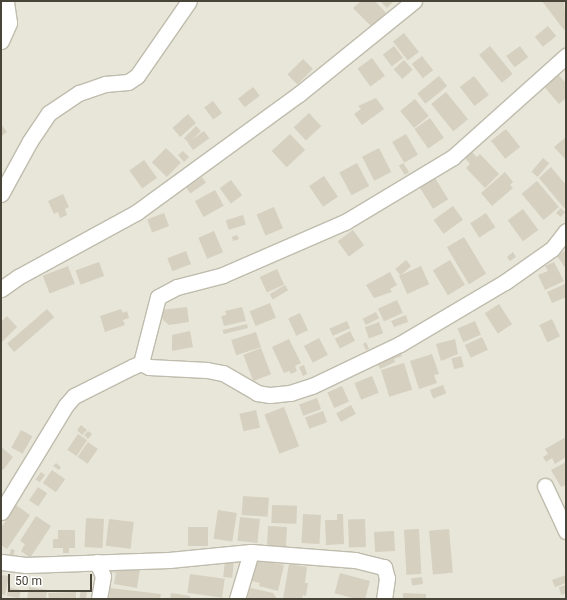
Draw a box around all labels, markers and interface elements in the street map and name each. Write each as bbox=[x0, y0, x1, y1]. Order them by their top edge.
scale bar bbox=[10, 566, 94, 592]
text: 50 m bbox=[15, 574, 42, 588]

